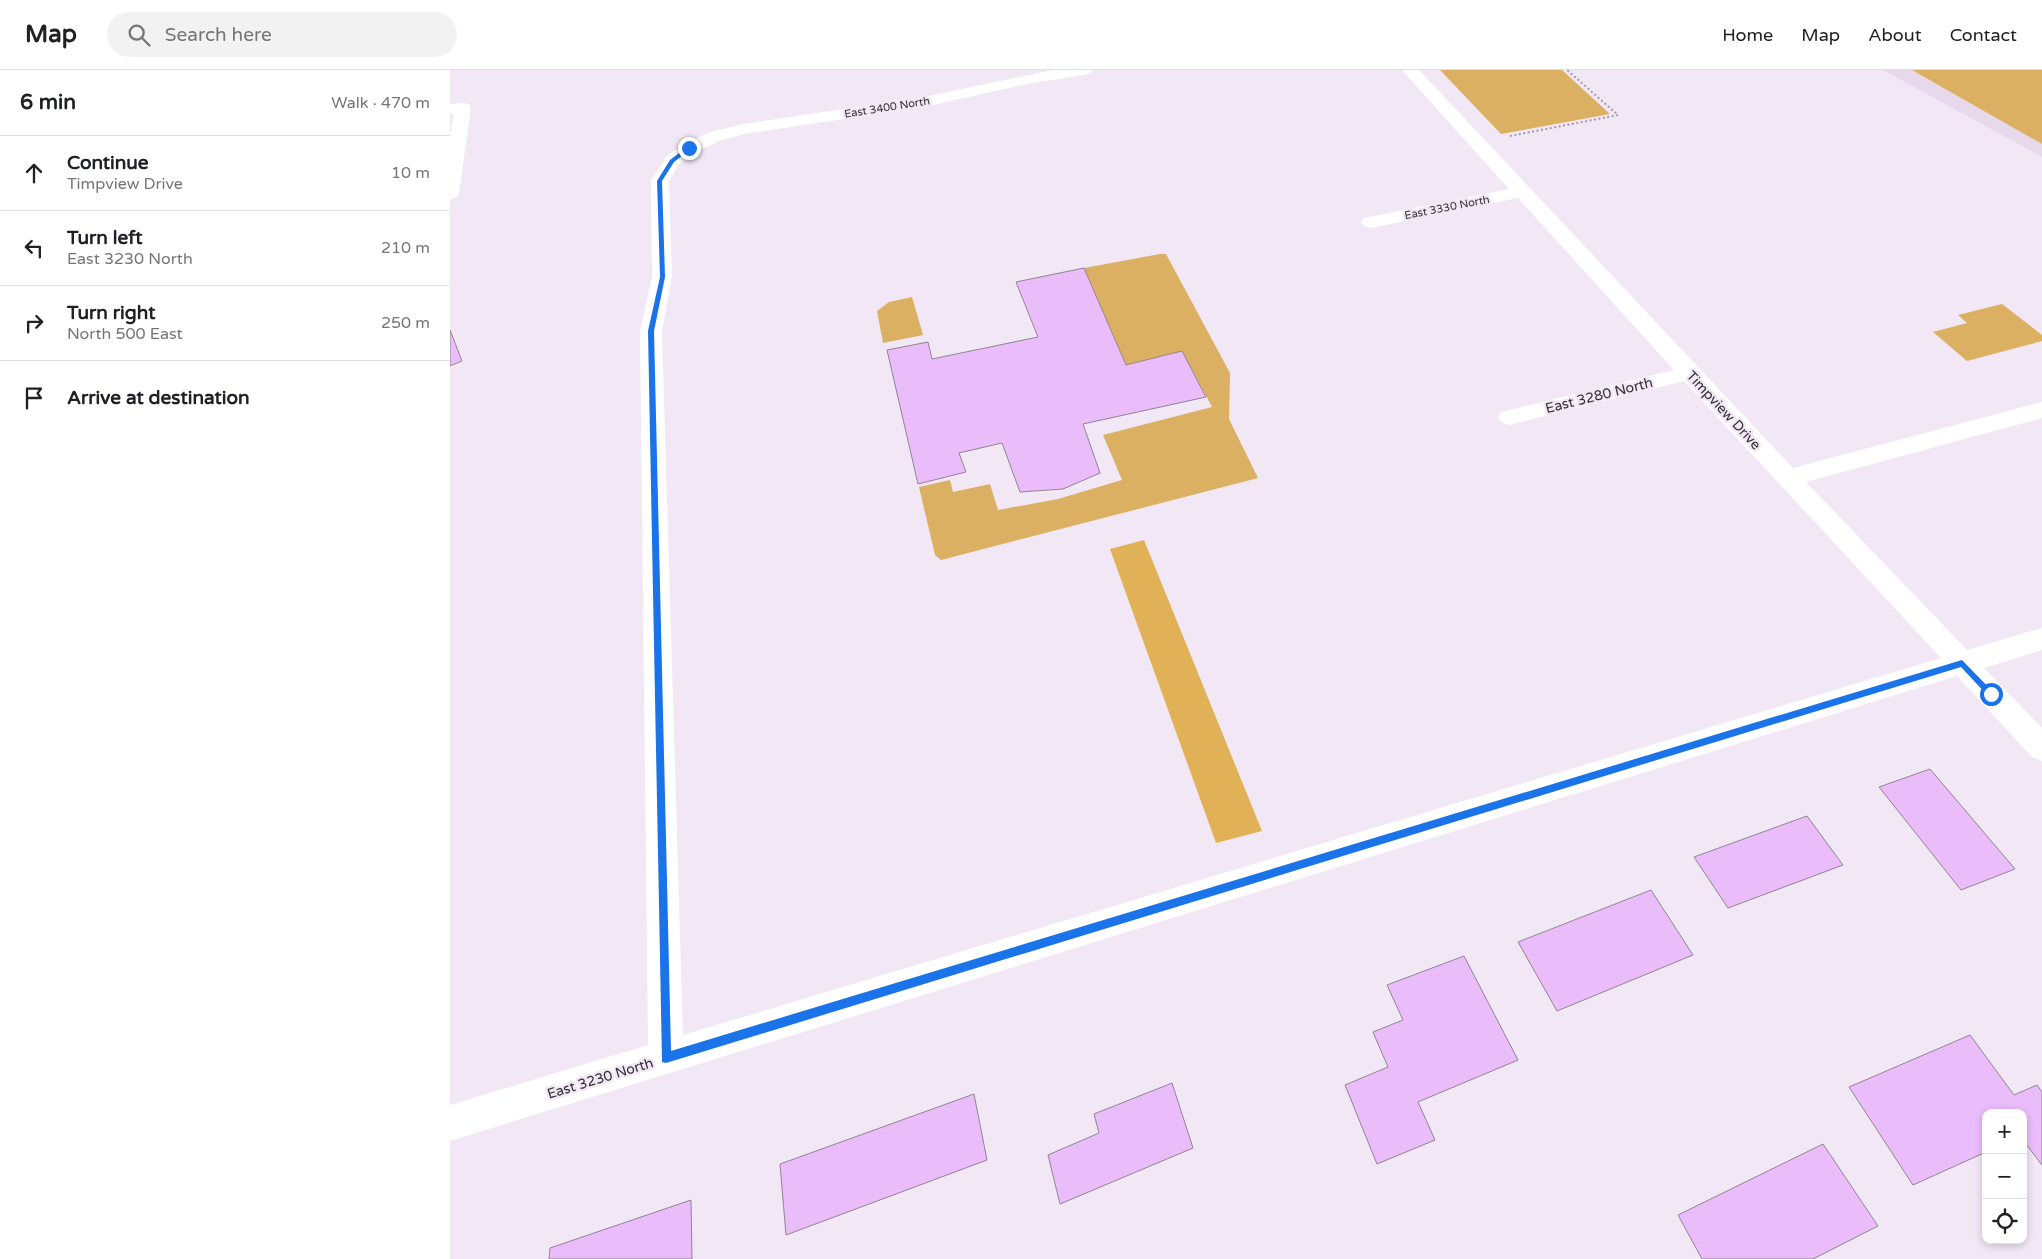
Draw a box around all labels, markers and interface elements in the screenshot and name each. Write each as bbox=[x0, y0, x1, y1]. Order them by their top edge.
search box bbox=[107, 12, 457, 57]
text: Map bbox=[25, 20, 77, 49]
icon: search bbox=[125, 21, 153, 49]
text: Search here bbox=[165, 24, 272, 46]
text: Home bbox=[1722, 24, 1773, 46]
text: Map bbox=[1801, 24, 1840, 46]
text: About bbox=[1868, 24, 1922, 46]
text: Contact bbox=[1950, 24, 2017, 46]
text: 6 min bbox=[20, 90, 76, 115]
text: Walk · 470 m bbox=[331, 93, 430, 113]
street label: East 3400 North bbox=[843, 94, 931, 121]
route end bbox=[678, 137, 701, 160]
text: Continue bbox=[67, 152, 149, 174]
icon: ahead bbox=[20, 159, 48, 187]
text: 10 m bbox=[391, 163, 430, 183]
text: Timpview Drive bbox=[67, 174, 183, 194]
street label: East 3330 North bbox=[1403, 193, 1491, 222]
text: Turn left bbox=[67, 227, 143, 249]
icon: left bbox=[20, 234, 48, 262]
text: 210 m bbox=[381, 238, 430, 258]
text: East 3230 North bbox=[67, 249, 193, 269]
text: Turn right bbox=[67, 302, 155, 324]
icon: right bbox=[20, 309, 48, 337]
text: 250 m bbox=[381, 313, 430, 333]
text: North 500 East bbox=[67, 324, 183, 344]
street label: Timpview Drive bbox=[1683, 367, 1764, 453]
street label: East 3280 North bbox=[1544, 374, 1655, 417]
icon: arrive bbox=[20, 384, 48, 412]
text: Arrive at destination bbox=[67, 387, 250, 409]
route start bbox=[1980, 683, 2003, 706]
street label: East 3230 North bbox=[545, 1054, 655, 1103]
map controls bbox=[1982, 1109, 2027, 1244]
button: + bbox=[1982, 1109, 2027, 1154]
button: − bbox=[1982, 1154, 2027, 1199]
button: locate bbox=[1982, 1199, 2027, 1244]

